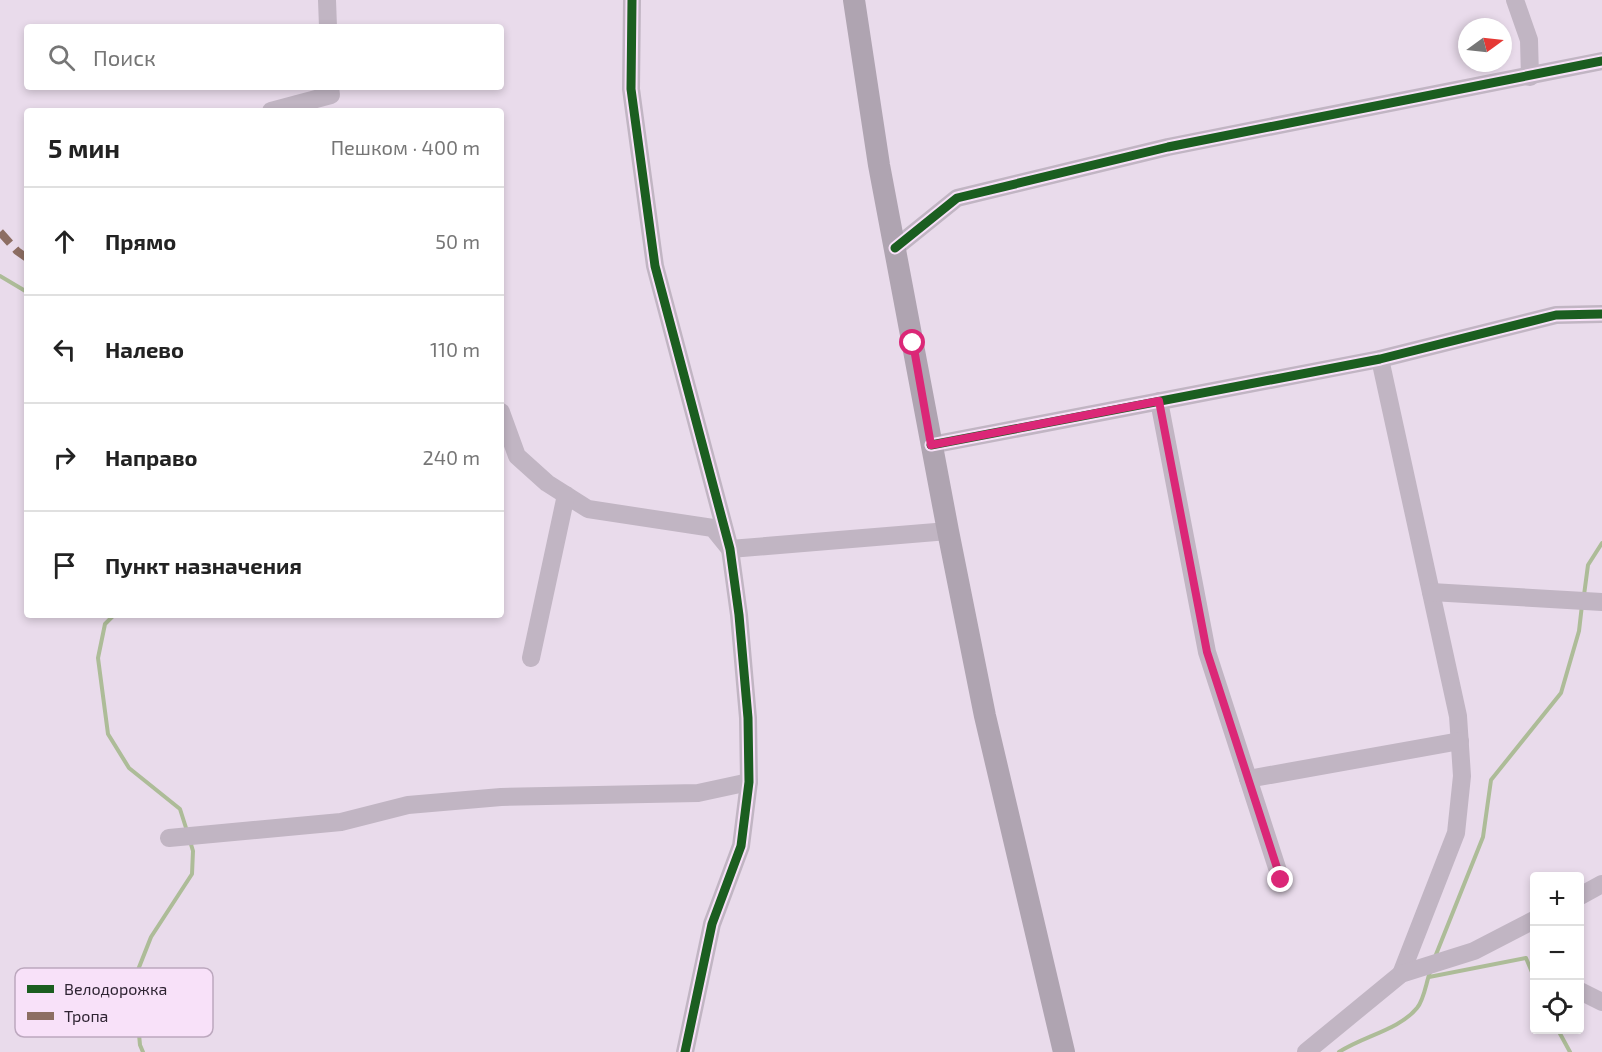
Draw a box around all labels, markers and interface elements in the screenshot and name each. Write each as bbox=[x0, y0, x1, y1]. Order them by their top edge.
north arrow bbox=[1458, 18, 1512, 72]
search box bbox=[24, 24, 504, 90]
icon: search bbox=[45, 41, 78, 74]
text: Поиск bbox=[93, 44, 156, 70]
text: 5 мин bbox=[48, 132, 120, 163]
text: Пешком · 400 m bbox=[331, 135, 480, 159]
icon: ahead bbox=[48, 225, 81, 258]
text: Прямо bbox=[105, 228, 176, 254]
text: 50 m bbox=[435, 229, 480, 253]
route start bbox=[899, 329, 925, 355]
icon: left bbox=[48, 333, 81, 366]
text: Налево bbox=[105, 336, 184, 362]
text: 110 m bbox=[430, 337, 480, 361]
icon: right bbox=[48, 441, 81, 474]
text: Направо bbox=[105, 444, 198, 470]
text: 240 m bbox=[422, 445, 480, 469]
icon: arrive bbox=[48, 549, 81, 582]
text: Пункт назначения bbox=[105, 552, 302, 578]
route end bbox=[1267, 866, 1293, 892]
map controls bbox=[1530, 872, 1584, 1034]
button: + bbox=[1530, 872, 1584, 926]
button: − bbox=[1530, 926, 1584, 980]
legend bbox=[15, 968, 213, 1037]
text: Велодорожка bbox=[64, 979, 167, 998]
button: locate bbox=[1530, 980, 1584, 1034]
text: Тропа bbox=[64, 1006, 108, 1025]

